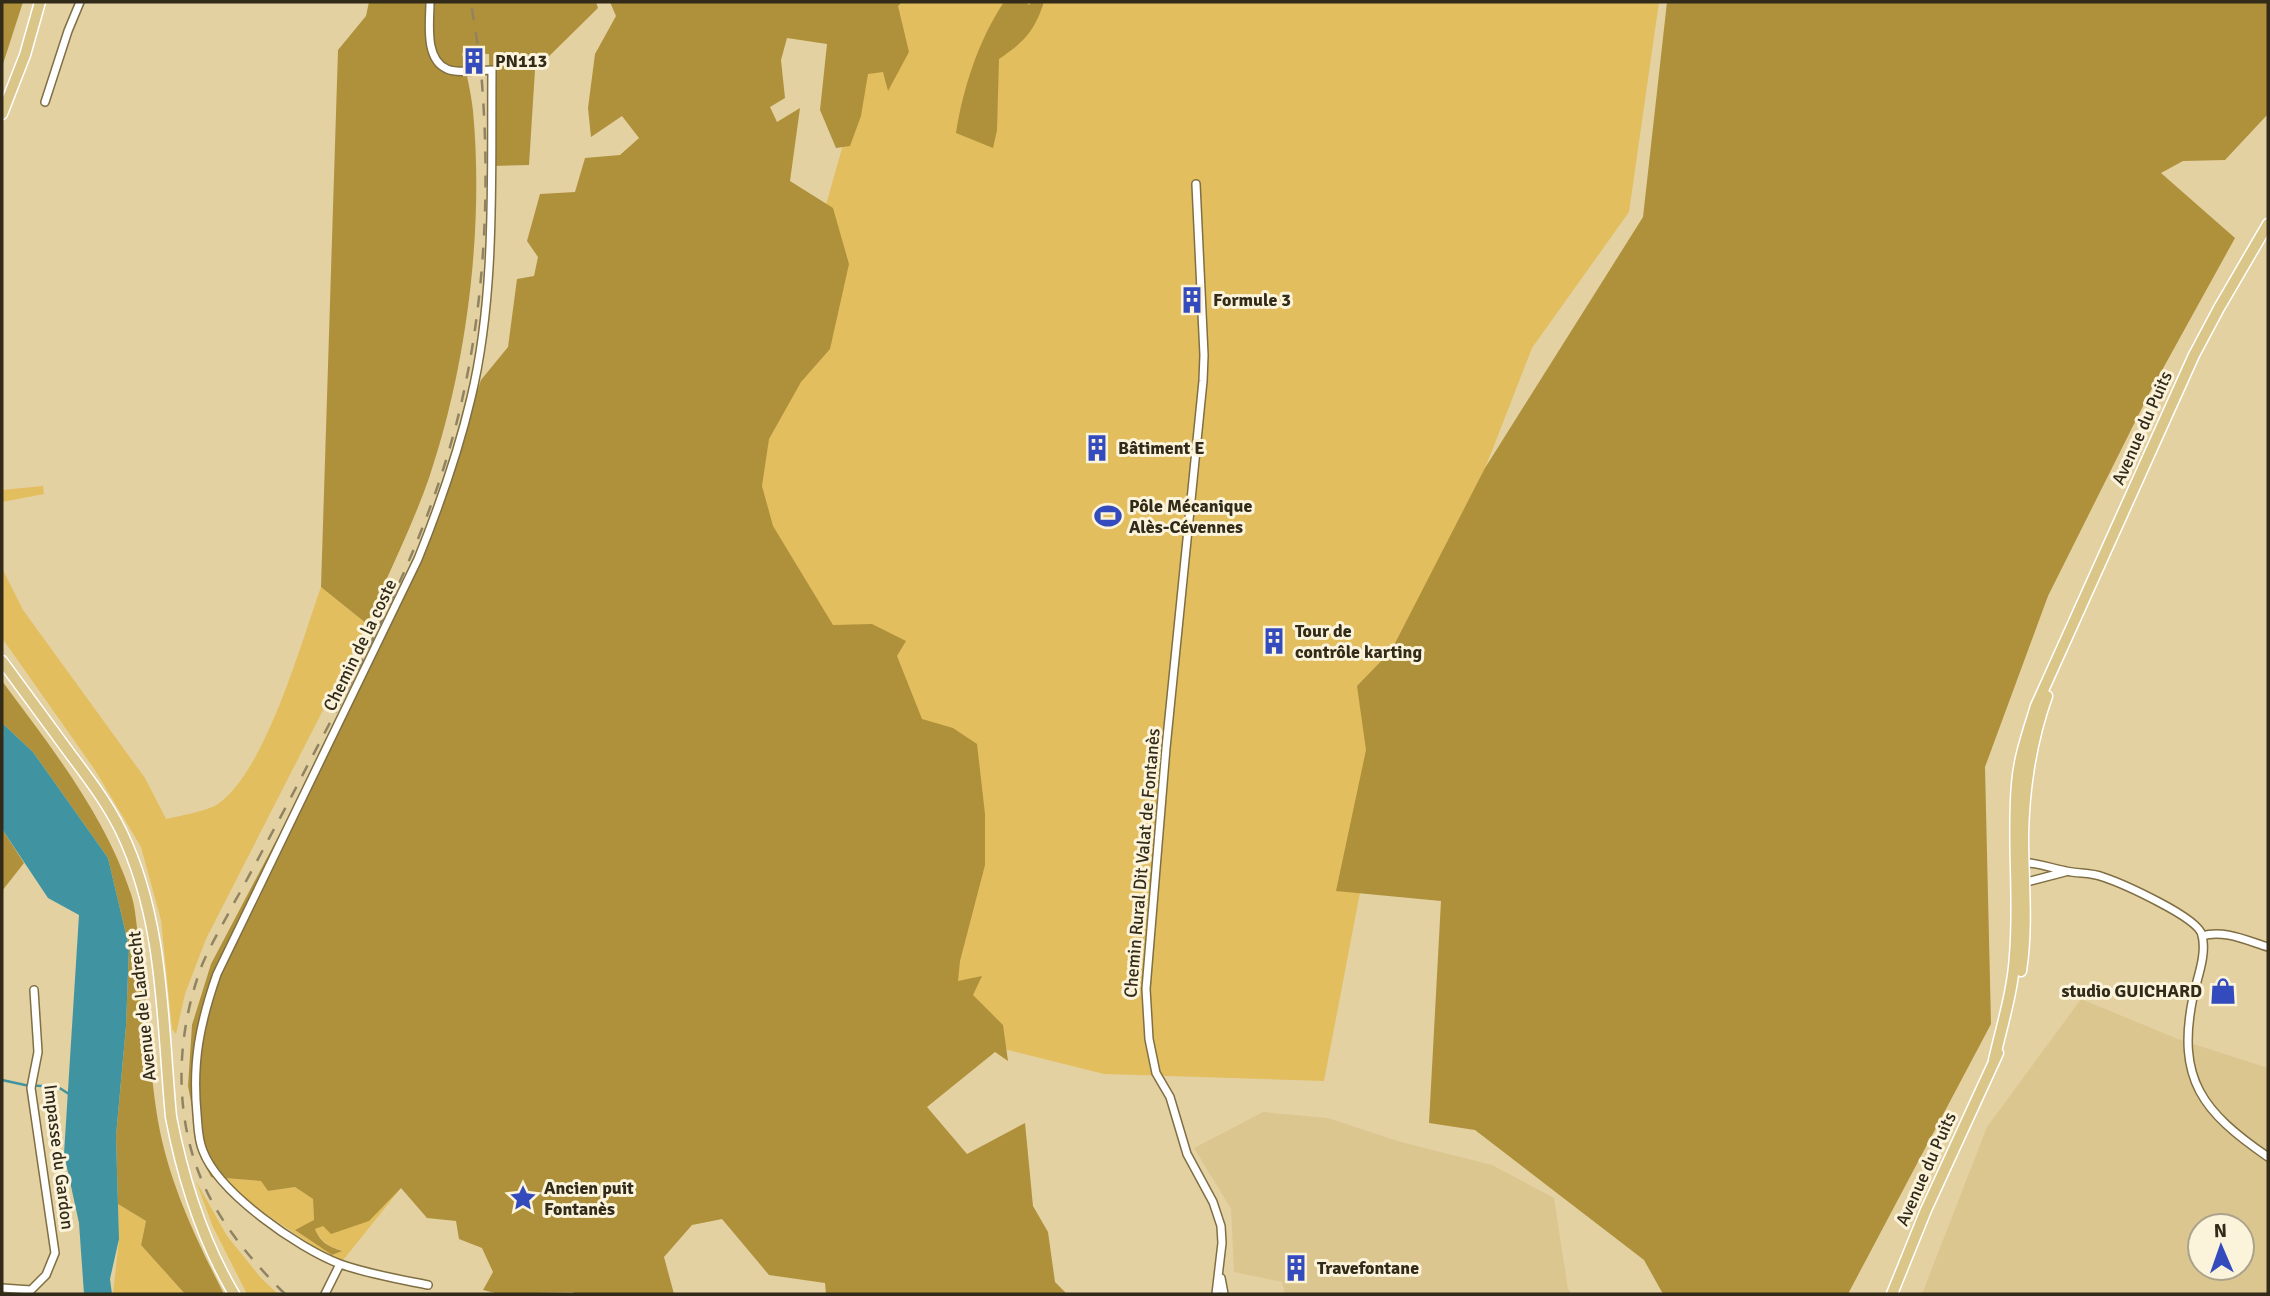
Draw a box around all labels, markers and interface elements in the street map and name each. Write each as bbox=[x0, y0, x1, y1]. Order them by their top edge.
building icon: PN113 bbox=[459, 46, 489, 76]
place label: PN113 bbox=[495, 50, 547, 72]
building icon: Formule 3 bbox=[1177, 285, 1207, 315]
place label: Formule 3 bbox=[1213, 289, 1291, 311]
street label: Avenue du Puits bbox=[2107, 368, 2177, 488]
building icon: Bâtiment E bbox=[1082, 433, 1112, 463]
place label: Bâtiment E bbox=[1118, 437, 1205, 459]
place label: Pôle Mécanique Alès-Cévennes bbox=[1129, 495, 1252, 538]
sports icon: Pôle Mécanique Alès-Cévennes bbox=[1093, 501, 1123, 531]
street label: Chemin de la coste bbox=[318, 575, 402, 715]
place label: Tour de contrôle karting bbox=[1295, 620, 1422, 663]
building icon: Tour de contrôle karting bbox=[1259, 626, 1289, 656]
street label: Chemin Rural Dit Valat de Fontanès bbox=[1119, 727, 1165, 999]
street label: Avenue de Ladrecht bbox=[123, 930, 161, 1082]
shop icon: studio GUICHARD bbox=[2208, 976, 2238, 1006]
place label: studio GUICHARD bbox=[2062, 980, 2202, 1002]
street label: Impasse du Gardon bbox=[39, 1083, 79, 1231]
street label: Avenue du Puits bbox=[1891, 1109, 1961, 1229]
place label: Ancien puit Fontanès bbox=[544, 1177, 634, 1220]
place icon: Ancien puit Fontanès bbox=[508, 1183, 538, 1213]
north arrow bbox=[2186, 1212, 2256, 1282]
text: N bbox=[2213, 1219, 2227, 1243]
building icon: Travefontane bbox=[1281, 1253, 1311, 1283]
place label: Travefontane bbox=[1317, 1257, 1419, 1279]

